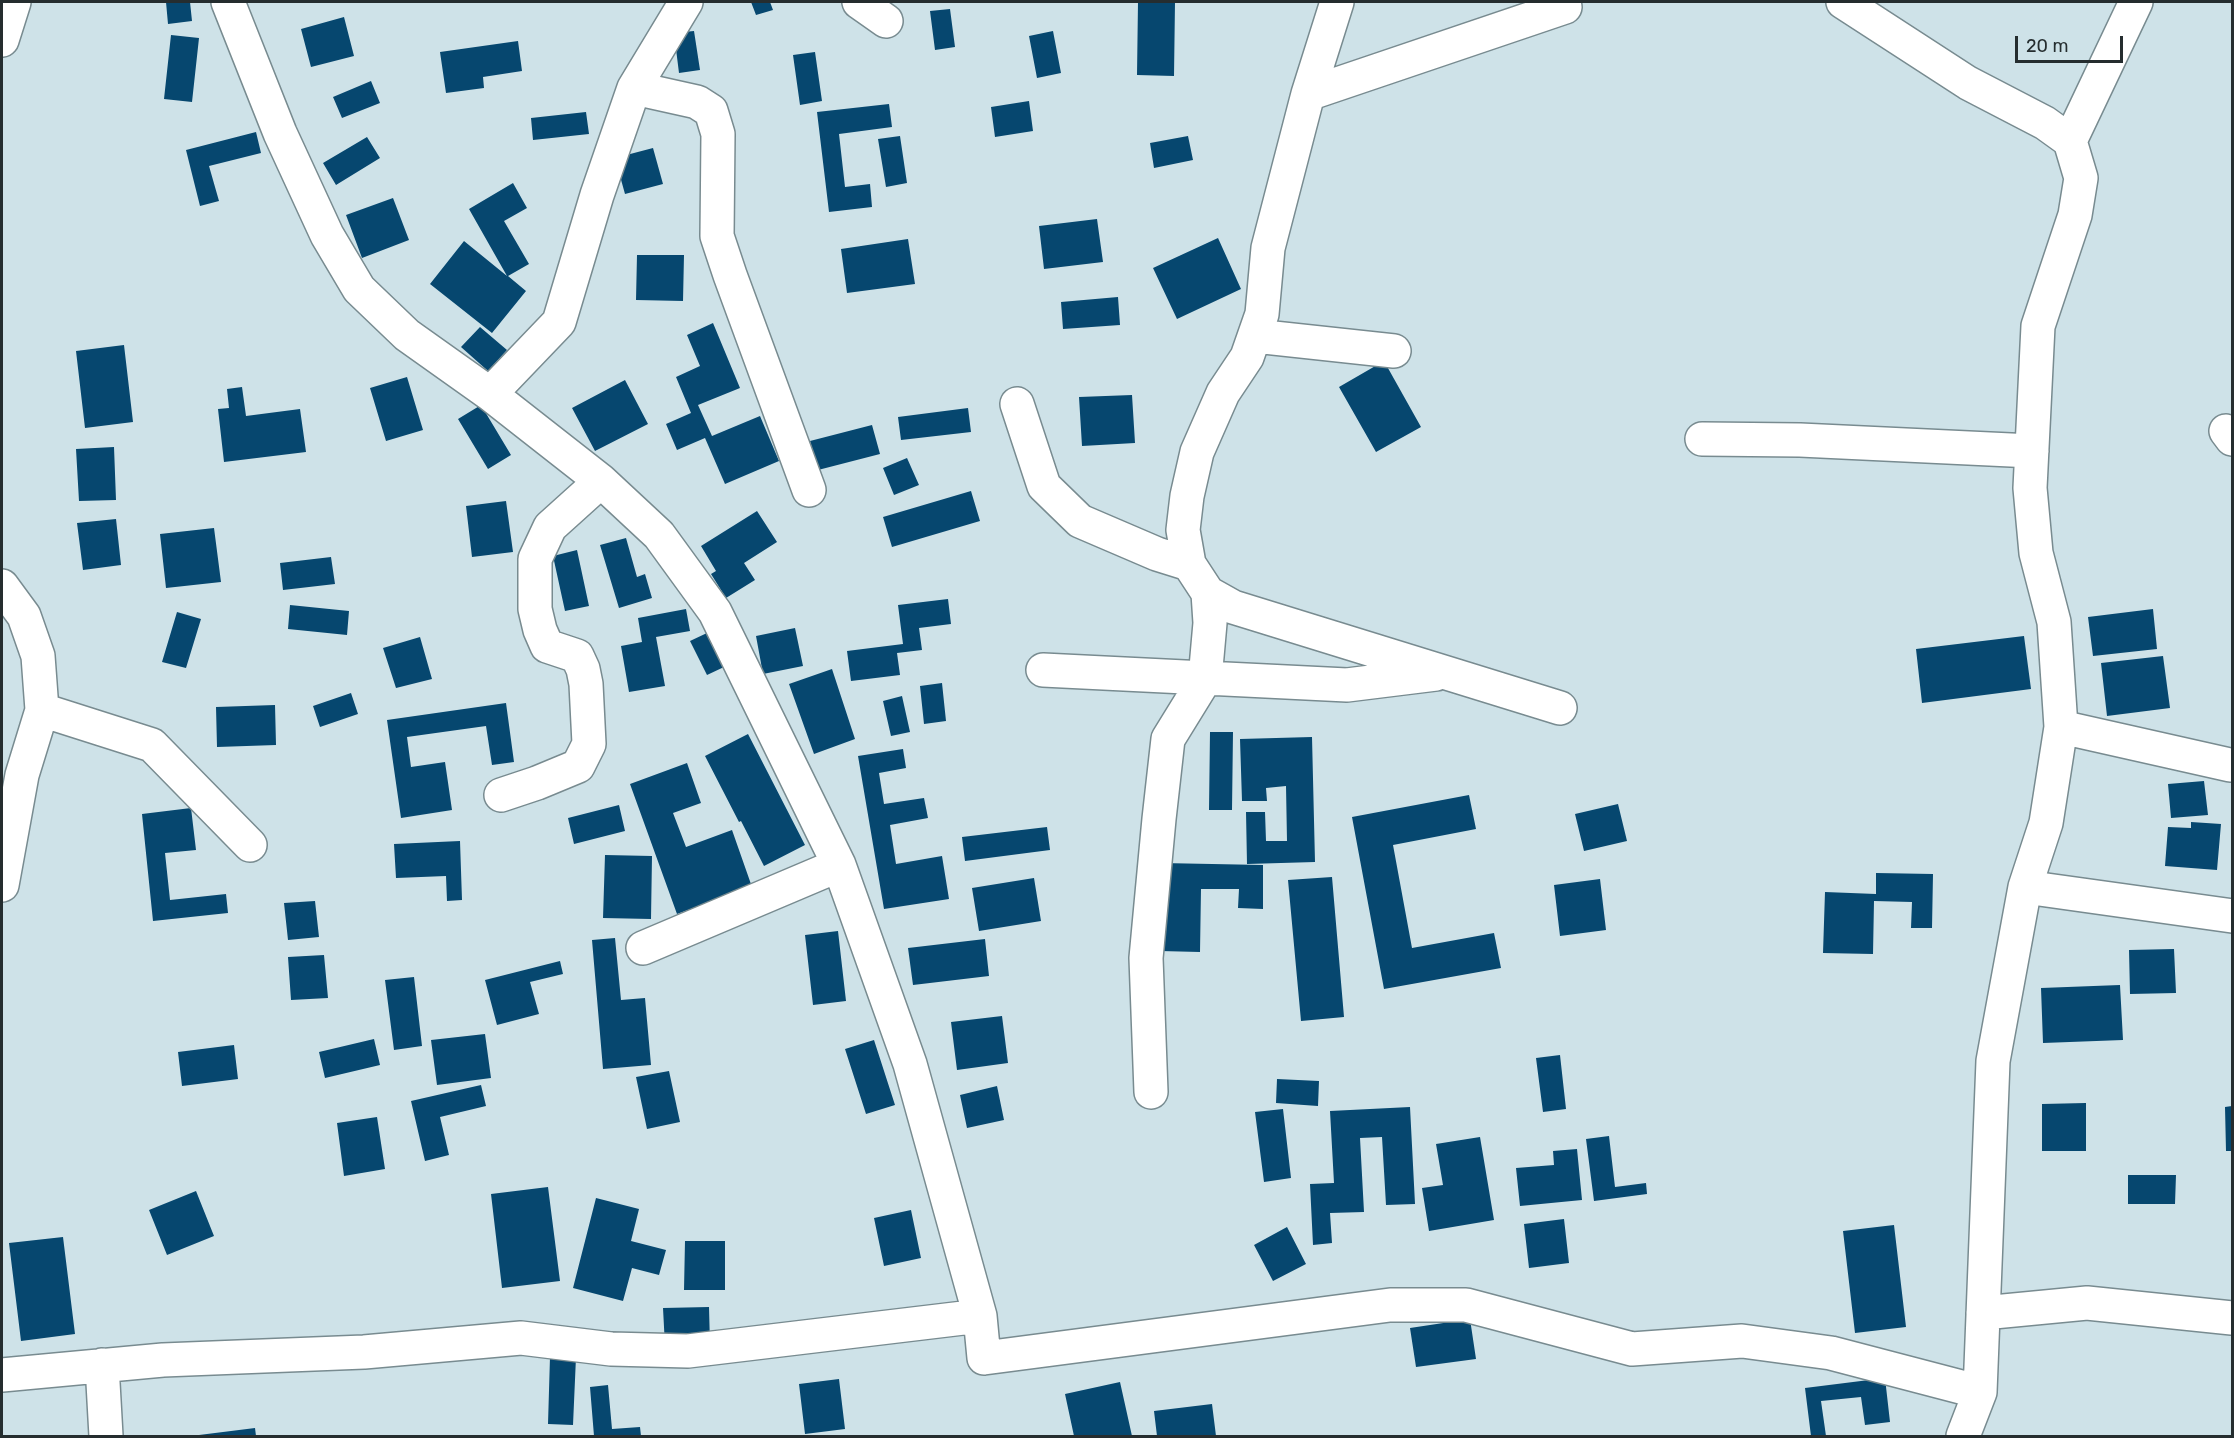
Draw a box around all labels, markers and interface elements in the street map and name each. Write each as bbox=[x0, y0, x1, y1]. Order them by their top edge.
scale bar bbox=[2018, 24, 2126, 62]
text: 20 m bbox=[2026, 35, 2068, 57]

